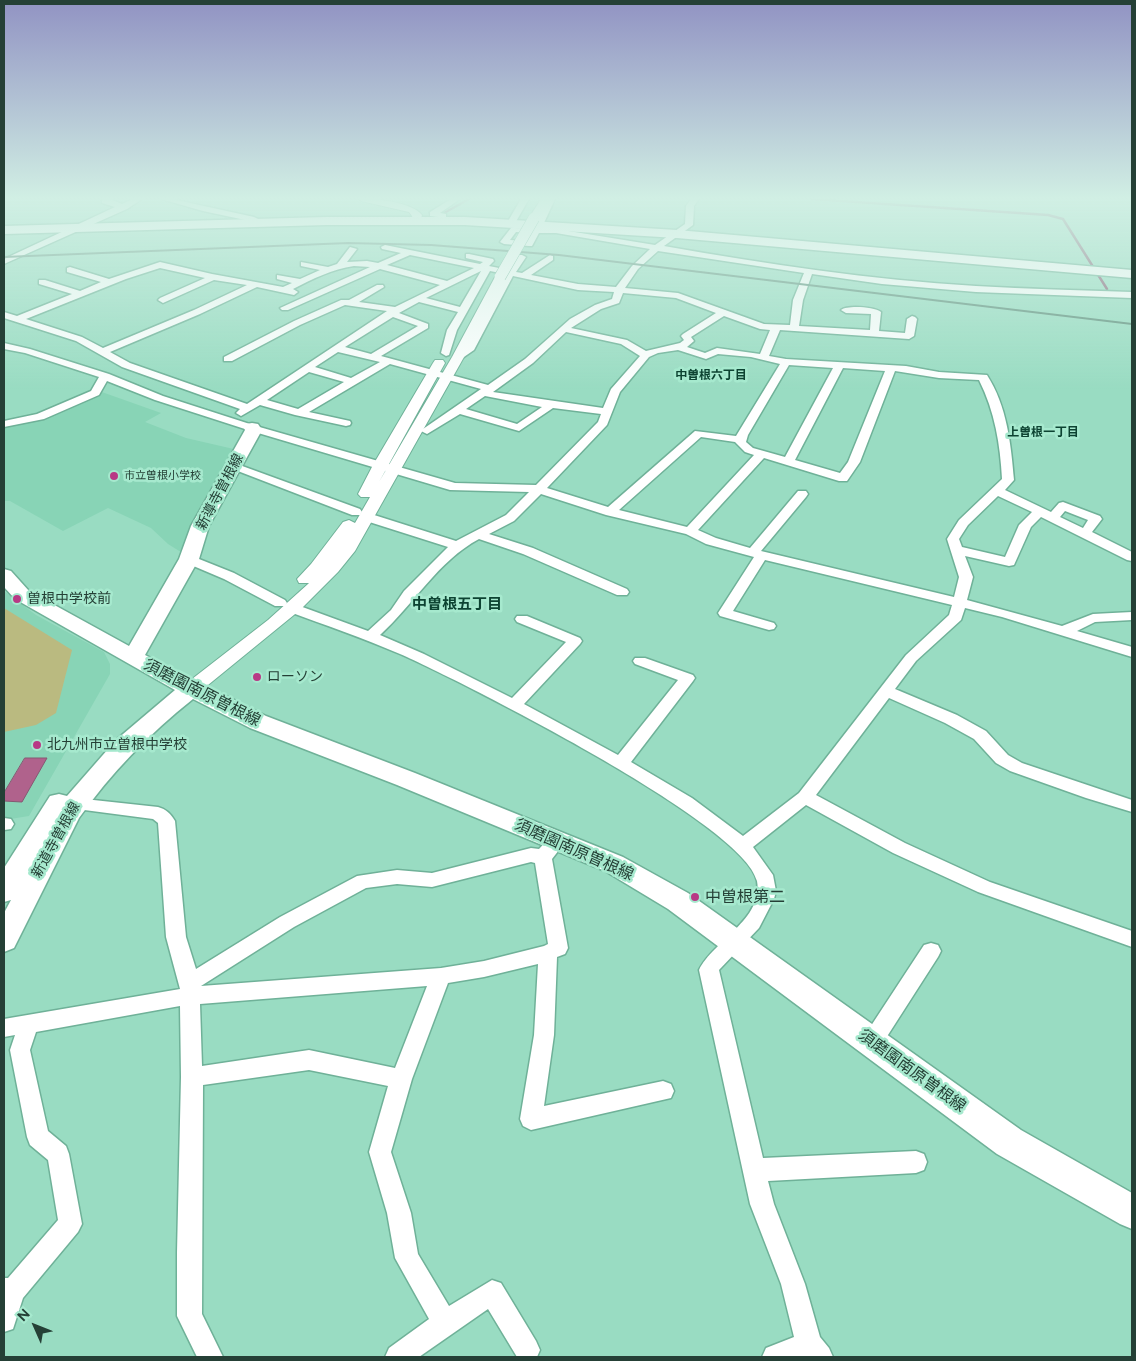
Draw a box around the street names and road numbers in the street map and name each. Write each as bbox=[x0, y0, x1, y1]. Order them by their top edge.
street label: 新導寺曽根線 bbox=[193, 451, 247, 533]
street label: 須磨園南原曽根線 bbox=[141, 655, 263, 731]
street label: 新道寺曽根線 bbox=[28, 799, 84, 881]
street label: 須磨園南原曽根線 bbox=[512, 815, 636, 885]
street label: 須磨園南原曽根線 bbox=[855, 1026, 969, 1116]

